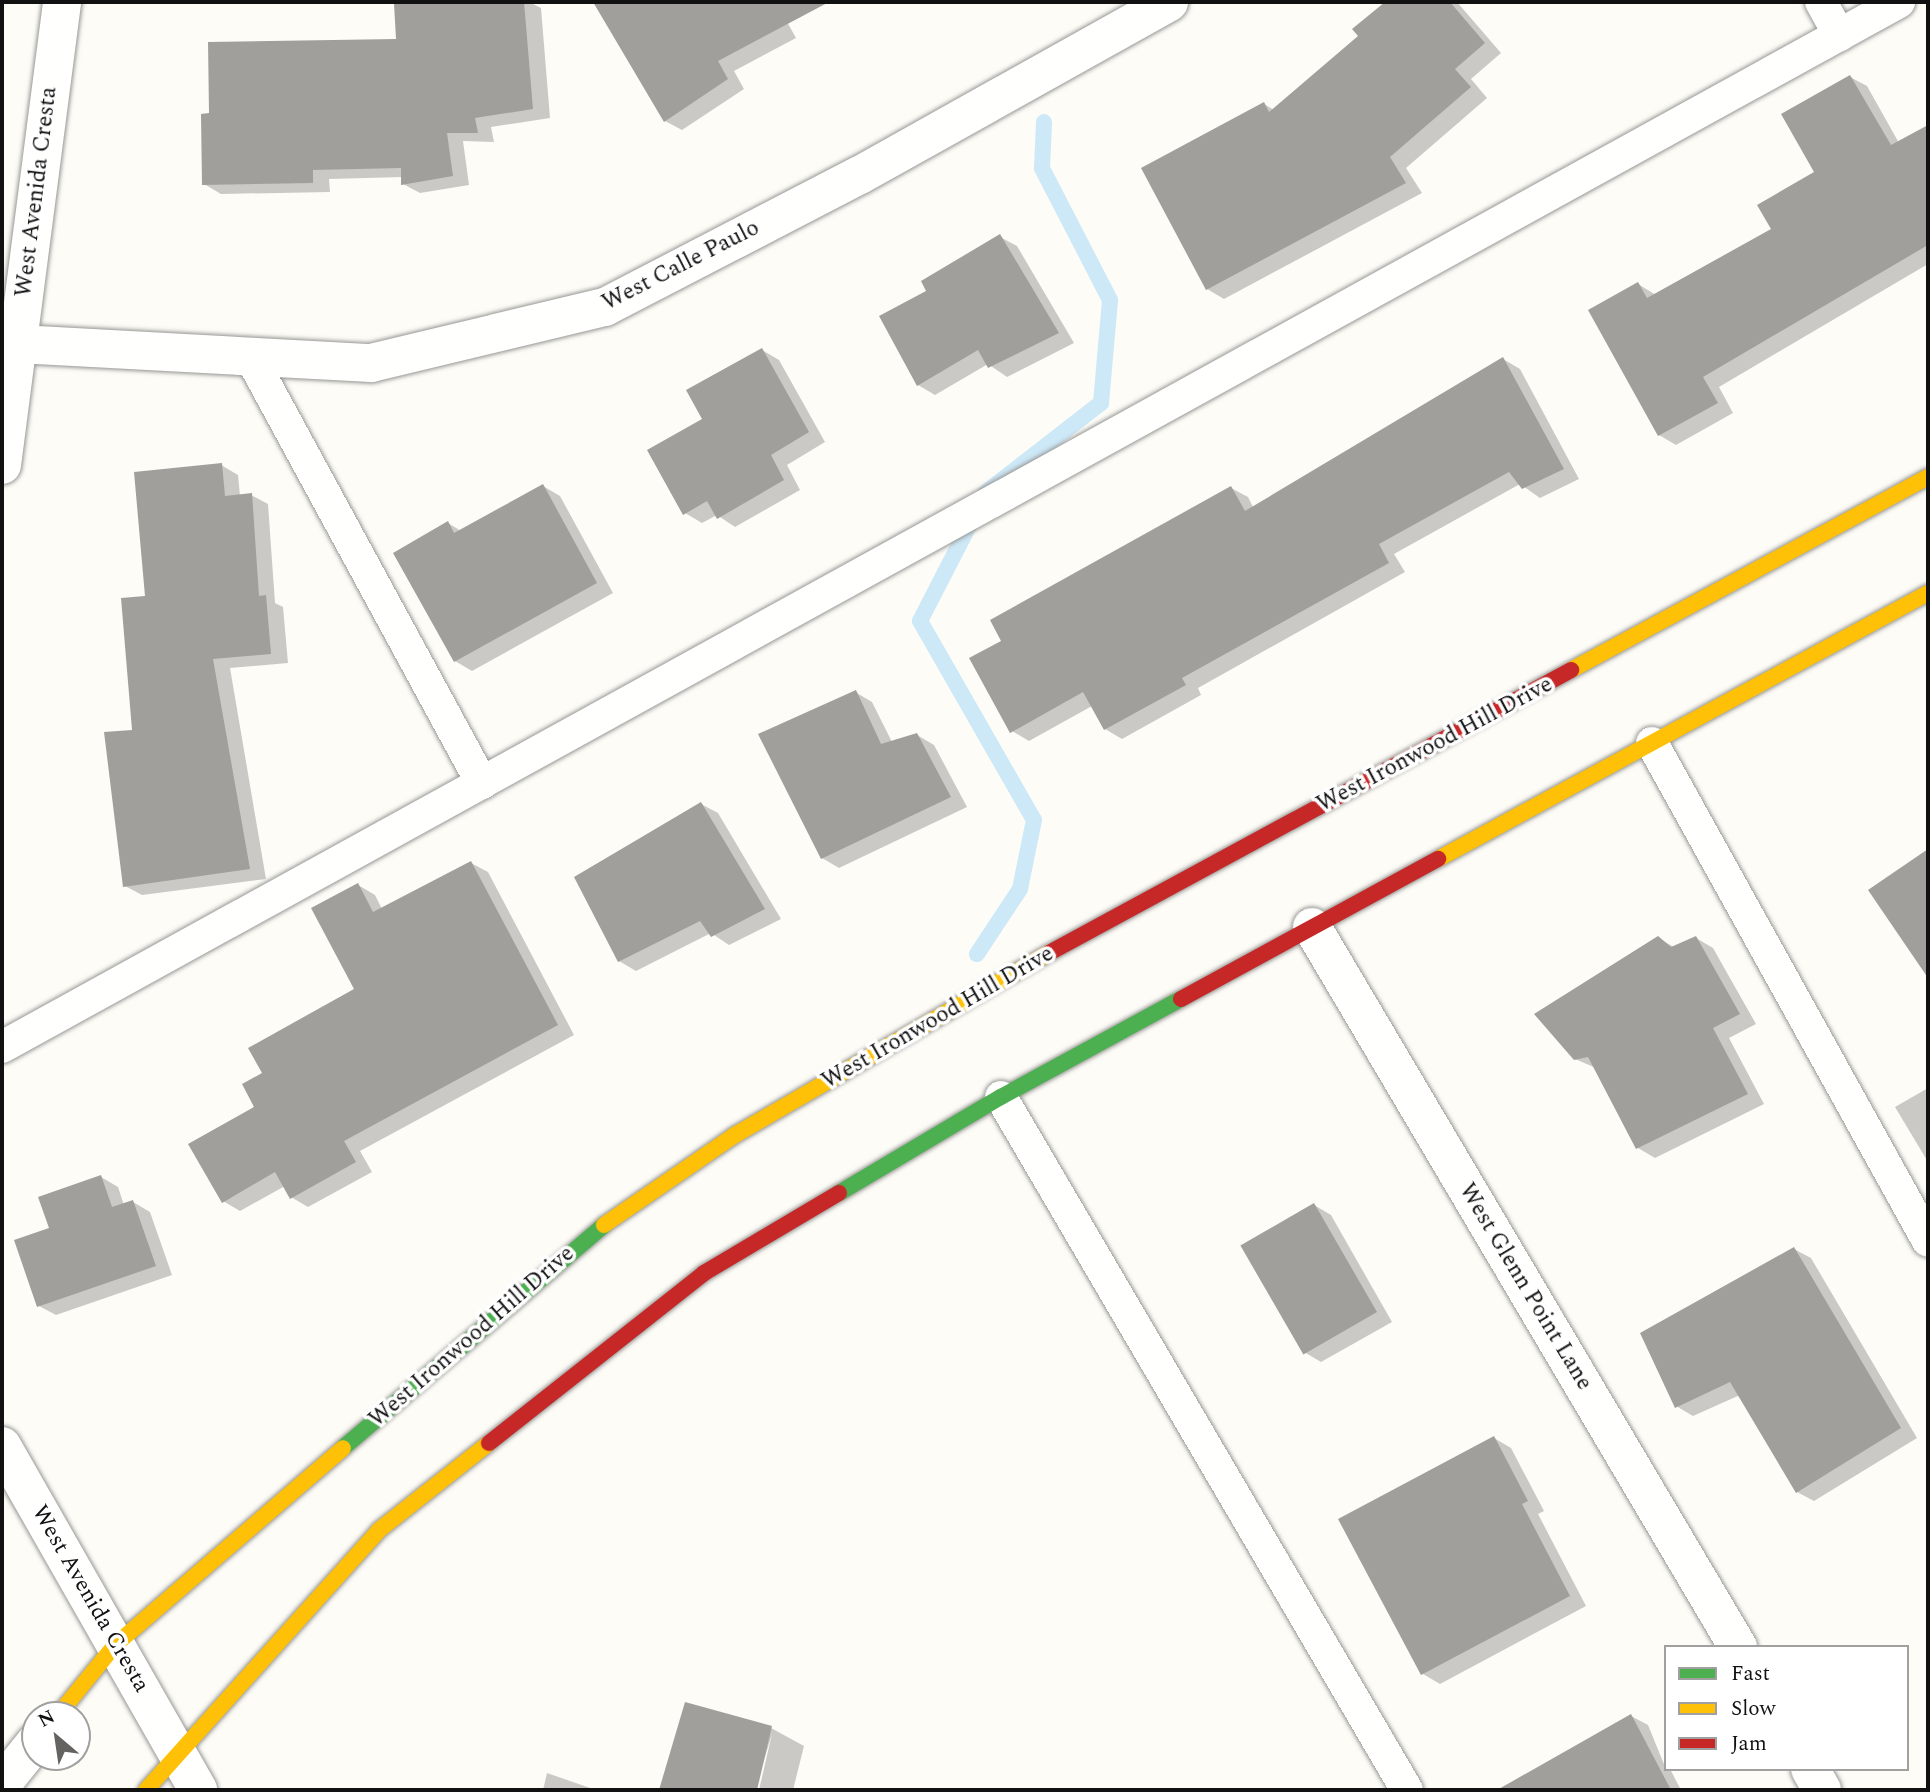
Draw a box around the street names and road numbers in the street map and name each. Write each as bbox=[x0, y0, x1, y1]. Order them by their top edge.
street label: West Avenida Cresta bbox=[10, 85, 64, 299]
street label: West Calle Paulo bbox=[598, 215, 764, 317]
street label: West Ironwood Hill Drive bbox=[1312, 671, 1558, 819]
street label: West Ironwood Hill Drive bbox=[817, 940, 1059, 1096]
street label: West Glenn Point Lane bbox=[1452, 1179, 1598, 1395]
street label: West Ironwood Hill Drive bbox=[364, 1240, 580, 1434]
street label: West Avenida Cresta bbox=[25, 1500, 155, 1698]

